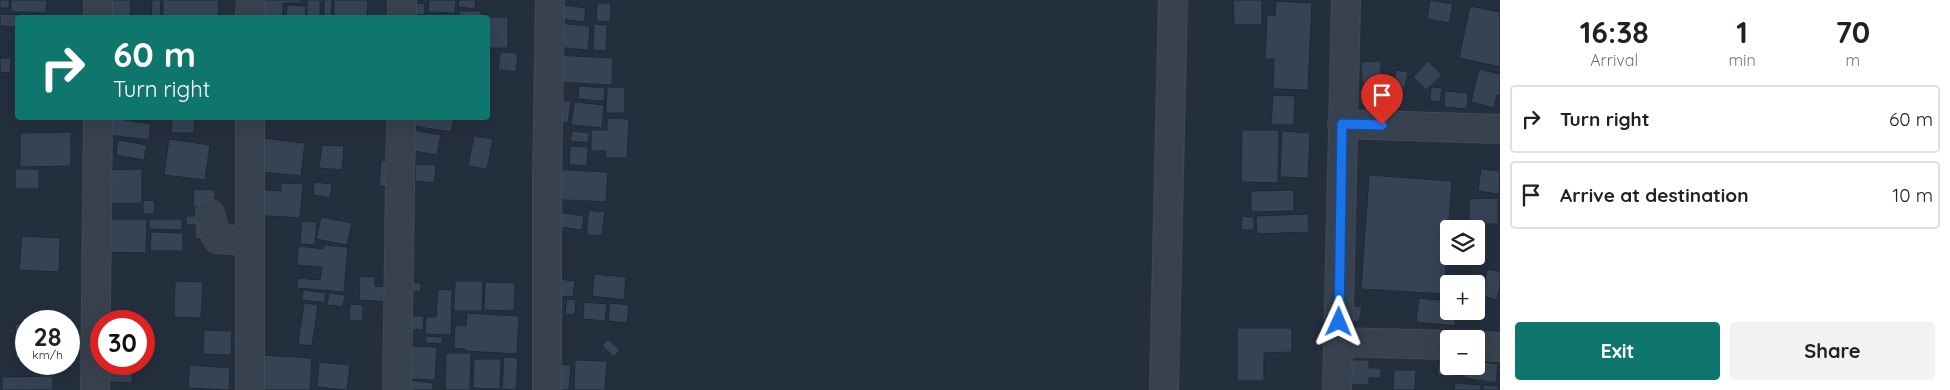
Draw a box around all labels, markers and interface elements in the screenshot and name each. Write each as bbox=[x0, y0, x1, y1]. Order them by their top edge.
text: 16:38 bbox=[1580, 13, 1649, 51]
text: 1 bbox=[1736, 13, 1748, 51]
text: 70 bbox=[1835, 13, 1870, 51]
text: 60 m bbox=[113, 32, 196, 76]
icon: right bbox=[30, 35, 95, 100]
text: Arrival bbox=[1590, 50, 1638, 70]
text: min bbox=[1728, 50, 1756, 70]
text: m bbox=[1846, 50, 1860, 70]
pin bbox=[1361, 74, 1403, 125]
text: Turn right bbox=[113, 75, 210, 103]
icon: arrive bbox=[1368, 81, 1396, 109]
icon: right bbox=[1517, 105, 1545, 133]
text: Turn right bbox=[1560, 107, 1649, 131]
text: 60 m bbox=[1889, 107, 1933, 131]
icon: arrive bbox=[1517, 181, 1545, 209]
text: Arrive at destination bbox=[1560, 183, 1749, 207]
text: 10 m bbox=[1892, 183, 1933, 207]
map controls bbox=[1440, 220, 1485, 375]
button: layers bbox=[1440, 220, 1485, 265]
button: + bbox=[1440, 275, 1485, 320]
position arrow bbox=[1312, 295, 1364, 347]
speed limit sign: 30 bbox=[90, 310, 155, 375]
text: 28 bbox=[34, 321, 61, 352]
button: Exit bbox=[1515, 322, 1720, 380]
button: Share bbox=[1730, 322, 1935, 380]
button: − bbox=[1440, 330, 1485, 375]
text: km/h bbox=[32, 347, 63, 362]

